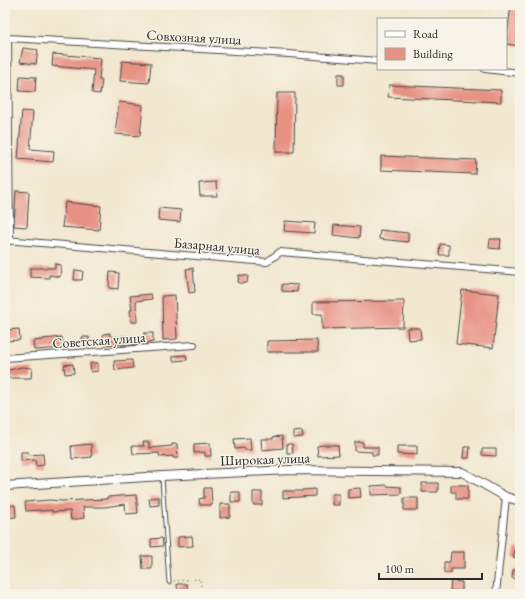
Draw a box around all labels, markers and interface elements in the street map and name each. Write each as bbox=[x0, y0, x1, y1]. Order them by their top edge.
legend bbox=[377, 18, 507, 70]
street label: Совхозная улица bbox=[146, 26, 242, 48]
text: Road bbox=[413, 26, 439, 42]
text: Building bbox=[413, 46, 454, 62]
street label: Базарная улица bbox=[173, 233, 261, 259]
street label: Советская улица bbox=[52, 328, 147, 352]
street label: Широкая улица bbox=[220, 448, 311, 470]
scale bar bbox=[379, 555, 482, 581]
text: 100 m bbox=[385, 561, 415, 577]

